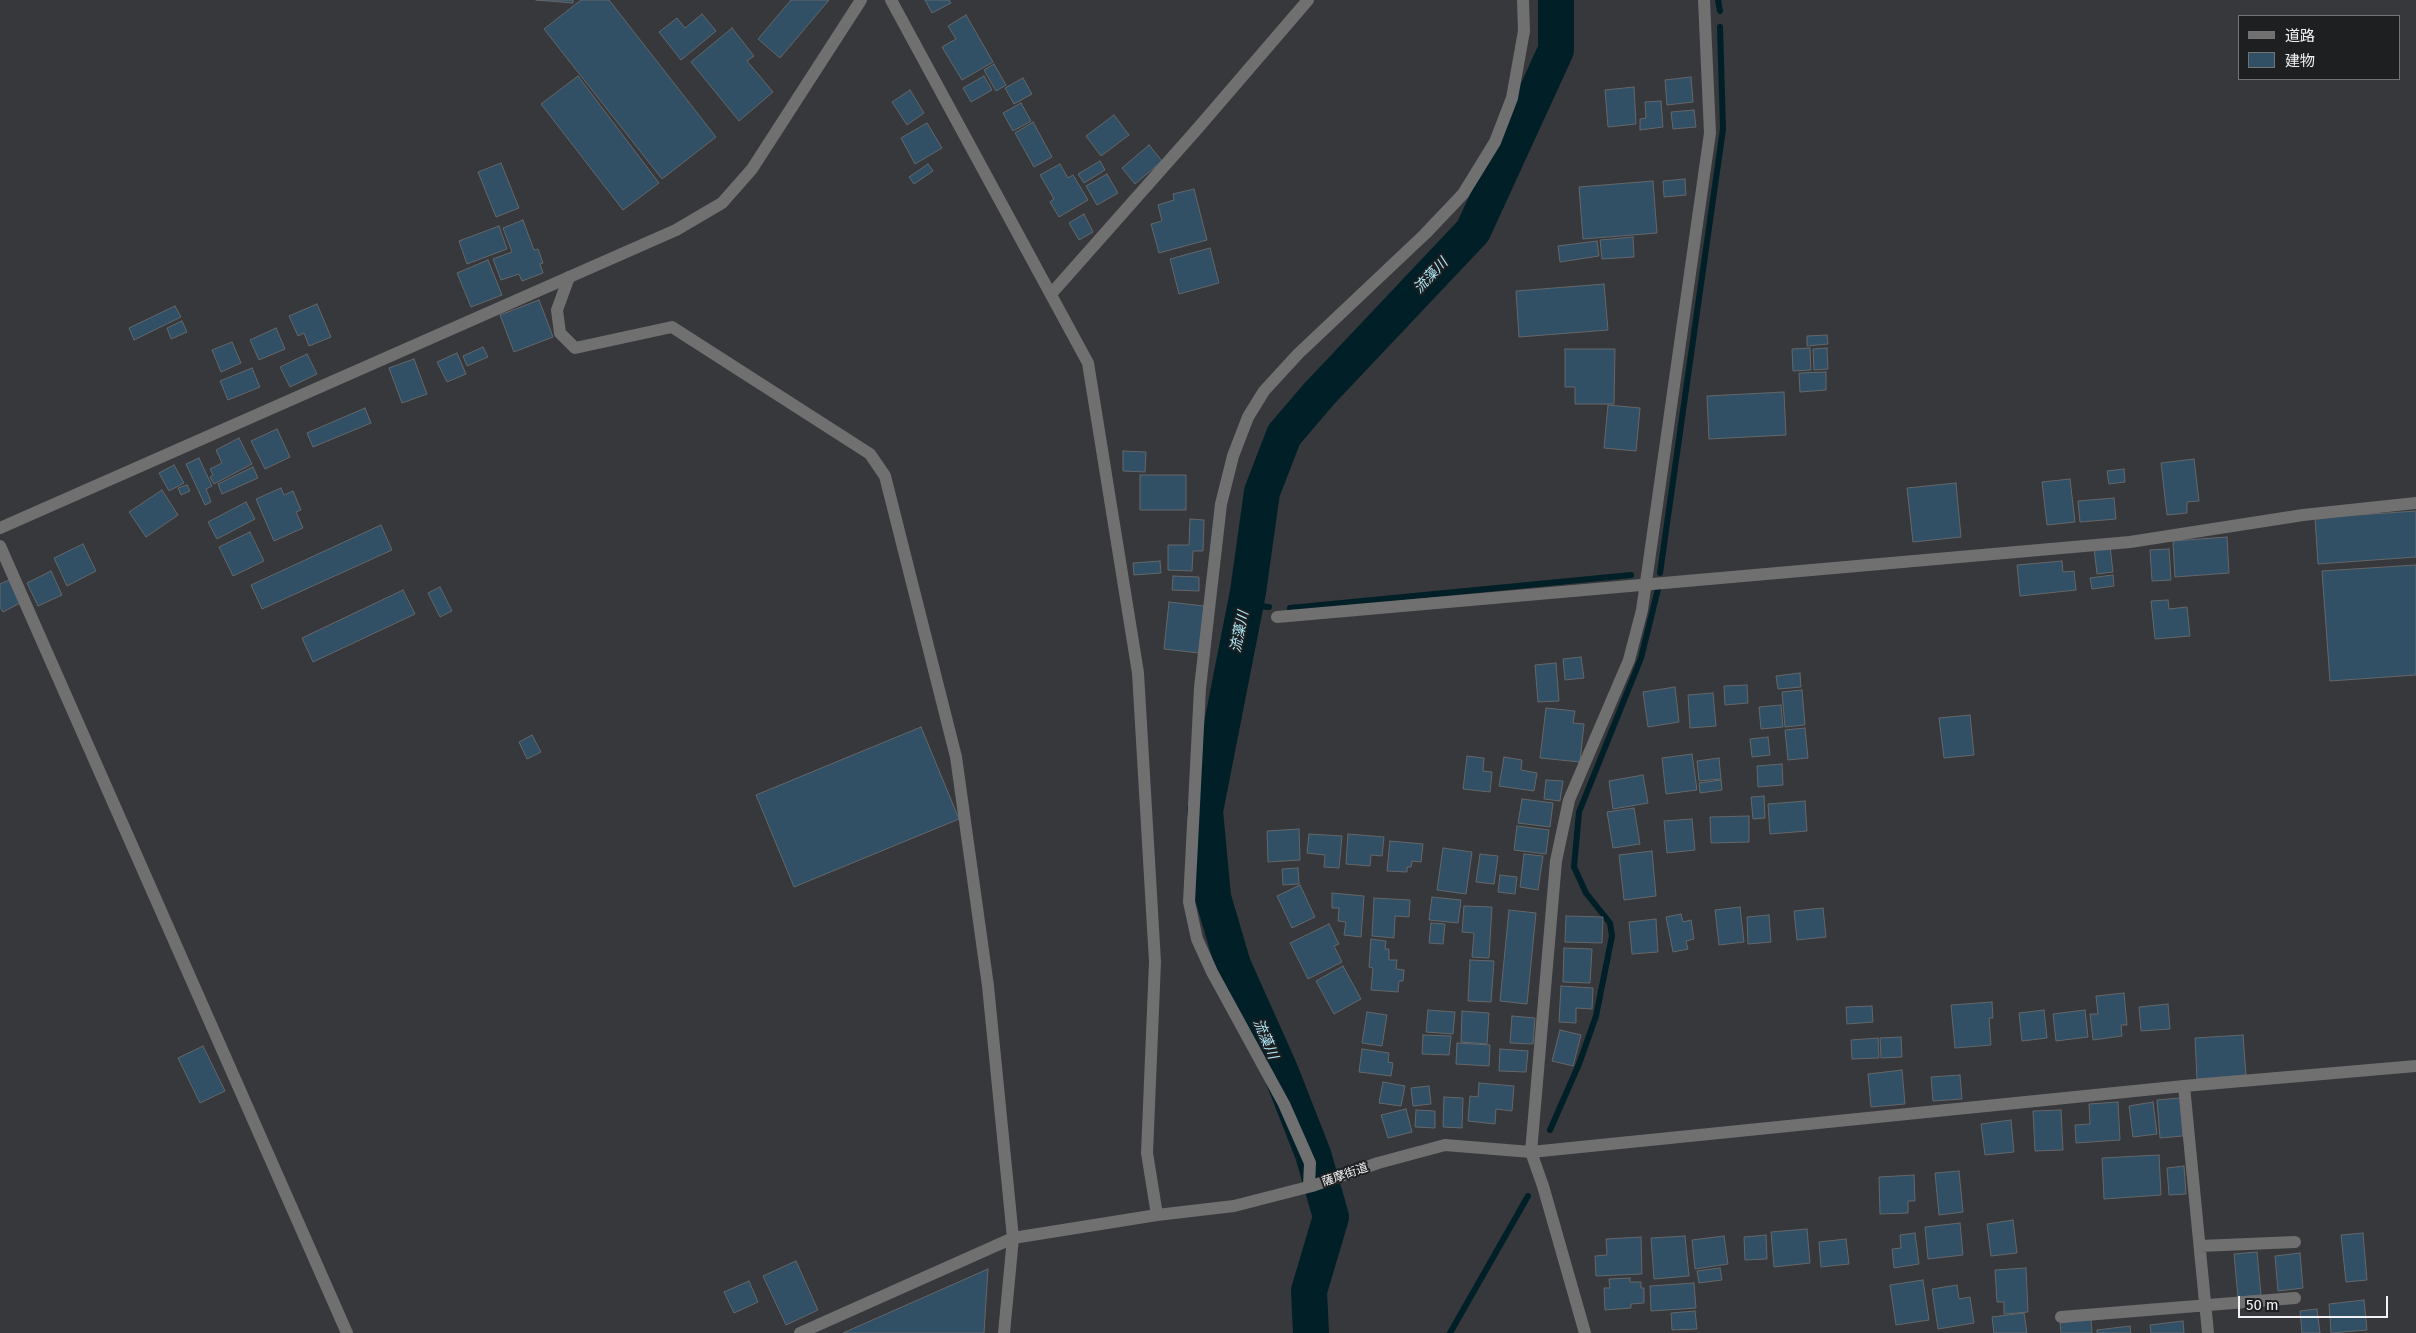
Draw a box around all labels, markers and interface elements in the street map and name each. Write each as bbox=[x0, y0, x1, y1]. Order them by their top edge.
legend bbox=[2238, 15, 2401, 80]
text: 道路 bbox=[2285, 27, 2315, 45]
text: 建物 bbox=[2285, 52, 2315, 70]
water label: 流藻川 bbox=[1411, 255, 1451, 297]
water label: 流藻川 bbox=[1228, 610, 1252, 654]
water label: 流藻川 bbox=[1249, 1016, 1281, 1062]
street label: 薩摩街道 bbox=[1320, 1160, 1370, 1190]
scale bar bbox=[2241, 1286, 2391, 1318]
text: 50 m bbox=[2246, 1296, 2279, 1314]

